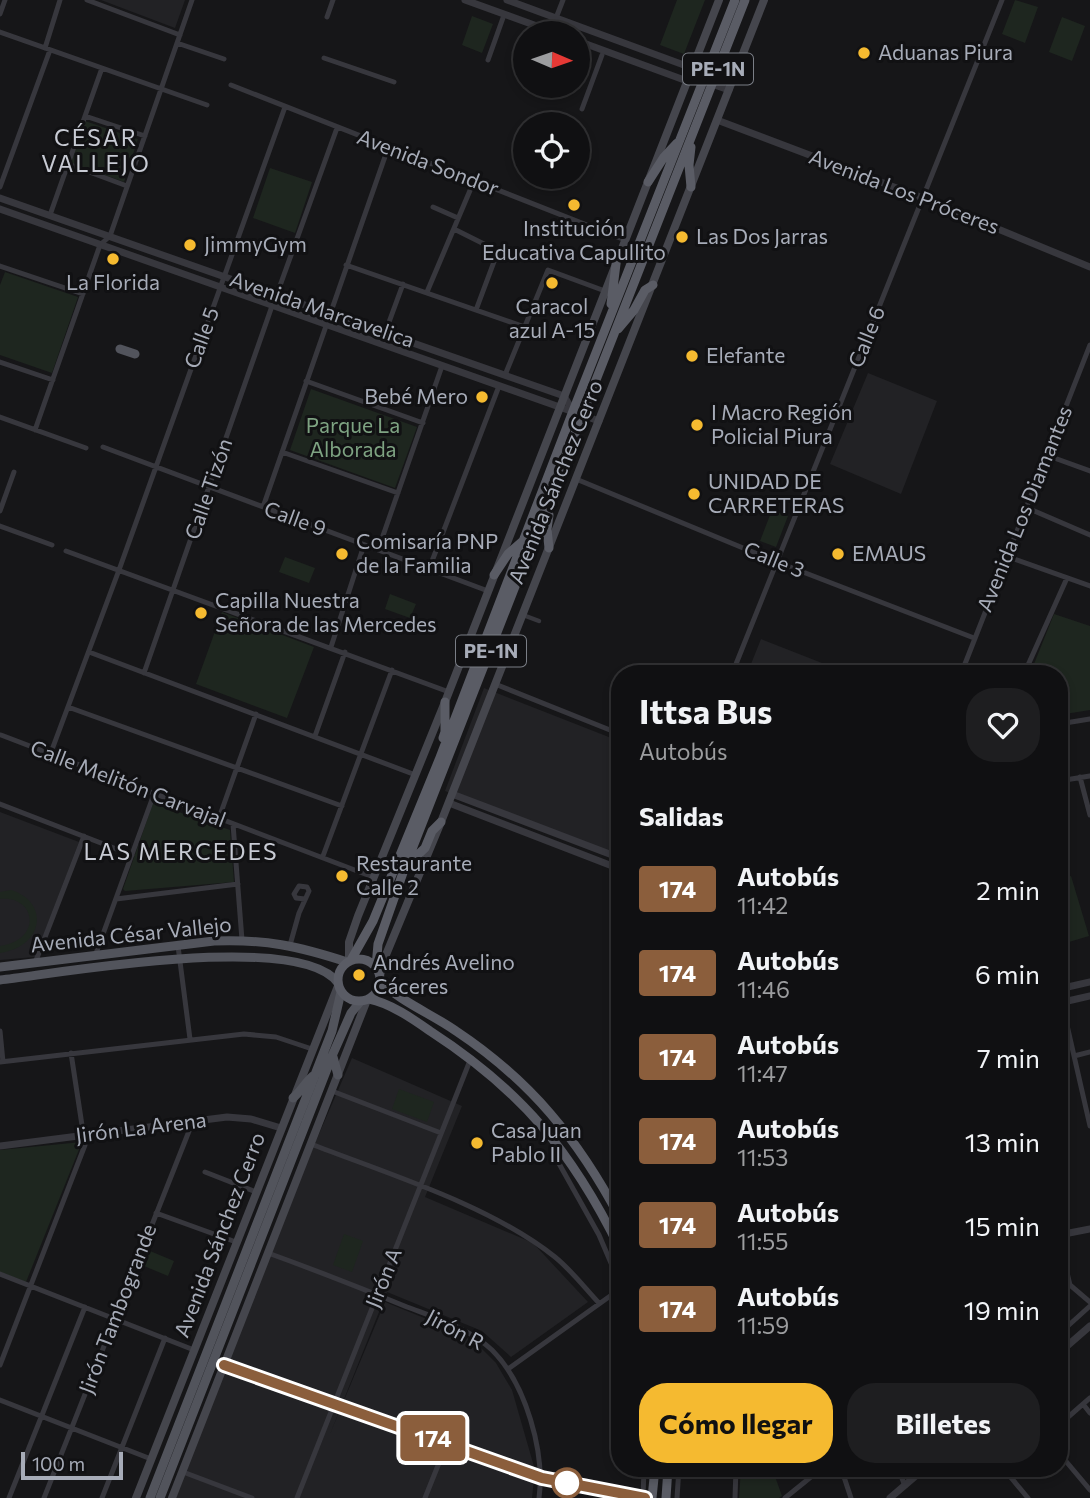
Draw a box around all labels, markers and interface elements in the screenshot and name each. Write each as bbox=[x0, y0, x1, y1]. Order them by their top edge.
north arrow bbox=[513, 21, 590, 98]
map controls bbox=[513, 21, 590, 189]
place label: Aduanas Piura bbox=[878, 39, 1013, 64]
marker: Aduanas Piura bbox=[856, 45, 872, 61]
road number: PE-1N bbox=[683, 54, 753, 85]
button: locate bbox=[513, 112, 590, 189]
district label: CÉSAR VALLEJO bbox=[41, 123, 151, 177]
street label: Avenida Sondor bbox=[354, 123, 503, 200]
street label: Avenida Los Próceres bbox=[806, 143, 1003, 238]
marker: Institución Educativa Capullito bbox=[566, 197, 582, 213]
place label: Institución Educativa Capullito bbox=[482, 215, 666, 264]
place label: Las Dos Jarras bbox=[696, 223, 828, 248]
marker: Las Dos Jarras bbox=[674, 229, 690, 245]
place label: JimmyGym bbox=[204, 231, 307, 256]
marker: JimmyGym bbox=[182, 237, 198, 253]
marker: La Florida bbox=[105, 251, 121, 267]
street label: Avenida Marcavelica bbox=[227, 265, 418, 352]
place label: La Florida bbox=[66, 269, 160, 294]
marker: Caracol azul A-15 bbox=[544, 275, 560, 291]
place label: Caracol azul A-15 bbox=[509, 293, 595, 342]
street label: Calle 6 bbox=[842, 302, 889, 371]
street label: Calle 5 bbox=[178, 304, 223, 371]
place label: Elefante bbox=[706, 342, 785, 367]
marker: Elefante bbox=[684, 348, 700, 364]
street label: Avenida Sánchez Cerro bbox=[502, 376, 607, 587]
place label: Bebé Mero bbox=[364, 383, 468, 408]
marker: Bebé Mero bbox=[474, 389, 490, 405]
place label: I Macro Región Policial Piura bbox=[711, 399, 853, 448]
street label: Avenida Los Diamantes bbox=[971, 402, 1076, 615]
park label: Parque La Alborada bbox=[306, 412, 400, 461]
marker: I Macro Región Policial Piura bbox=[689, 417, 705, 433]
street label: Calle Tizón bbox=[179, 435, 236, 542]
place label: UNIDAD DE CARRETERAS bbox=[708, 468, 844, 517]
marker: UNIDAD DE CARRETERAS bbox=[686, 486, 702, 502]
street label: Calle 9 bbox=[261, 495, 330, 540]
place label: Comisaría PNP de la Familia bbox=[356, 528, 498, 577]
street label: Calle 3 bbox=[741, 535, 809, 582]
place label: EMAUS bbox=[852, 540, 926, 565]
marker: Comisaría PNP de la Familia bbox=[334, 546, 350, 562]
marker: EMAUS bbox=[830, 546, 846, 562]
place label: Capilla Nuestra Señora de las Mercedes bbox=[215, 587, 437, 636]
marker: Capilla Nuestra Señora de las Mercedes bbox=[193, 605, 209, 621]
road number: PE-1N bbox=[456, 636, 526, 666]
button: heart bbox=[966, 688, 1040, 762]
text: Ittsa Bus bbox=[639, 690, 772, 731]
street label: Calle Melitón Carvajal bbox=[27, 734, 230, 831]
text: Autobús bbox=[639, 737, 727, 765]
text: Salidas bbox=[639, 800, 724, 831]
district label: LAS MERCEDES bbox=[83, 837, 279, 865]
place label: Restaurante Calle 2 bbox=[356, 850, 472, 899]
text: Autobús bbox=[737, 860, 839, 891]
marker: Restaurante Calle 2 bbox=[334, 868, 350, 884]
text: 174 bbox=[659, 874, 696, 903]
text: 2 min bbox=[976, 874, 1040, 905]
text: 11:42 bbox=[737, 891, 788, 919]
street label: Avenida César Vallejo bbox=[29, 911, 233, 957]
text: Autobús bbox=[737, 944, 839, 975]
place label: Andrés Avelino Cáceres bbox=[373, 949, 515, 998]
text: 174 bbox=[659, 958, 696, 987]
text: 6 min bbox=[975, 958, 1040, 989]
marker: Andrés Avelino Cáceres bbox=[351, 967, 367, 983]
text: 11:46 bbox=[737, 975, 790, 1003]
text: Autobús bbox=[737, 1028, 839, 1059]
text: 174 bbox=[659, 1042, 696, 1071]
text: 7 min bbox=[977, 1042, 1040, 1073]
text: 11:47 bbox=[737, 1059, 788, 1087]
street label: Jirón La Arena bbox=[74, 1106, 208, 1147]
text: Autobús bbox=[737, 1112, 839, 1143]
place label: Casa Juan Pablo II bbox=[491, 1117, 582, 1166]
text: 174 bbox=[659, 1126, 696, 1155]
text: 13 min bbox=[965, 1126, 1040, 1157]
street label: Avenida Sánchez Cerro bbox=[168, 1129, 269, 1340]
marker: Casa Juan Pablo II bbox=[469, 1135, 485, 1151]
text: 11:53 bbox=[737, 1143, 788, 1171]
text: Autobús bbox=[737, 1196, 839, 1227]
text: 174 bbox=[659, 1210, 696, 1239]
text: 15 min bbox=[965, 1210, 1040, 1241]
street label: Jirón Tambogrande bbox=[73, 1220, 160, 1397]
text: 11:55 bbox=[737, 1227, 789, 1255]
street label: Jirón A bbox=[359, 1244, 406, 1311]
text: Autobús bbox=[737, 1280, 839, 1311]
text: 174 bbox=[659, 1294, 696, 1323]
text: 19 min bbox=[964, 1294, 1040, 1325]
street label: Jirón R bbox=[422, 1303, 489, 1354]
text: 11:59 bbox=[737, 1311, 789, 1339]
button: Cómo llegar bbox=[639, 1383, 833, 1463]
button: Billetes bbox=[847, 1383, 1040, 1463]
line badge: 174 bbox=[393, 1415, 473, 1461]
text: 174 bbox=[414, 1423, 452, 1452]
scale bar bbox=[21, 1449, 122, 1481]
text: 100 m bbox=[32, 1452, 85, 1475]
unlabelled marker bbox=[552, 1468, 582, 1498]

